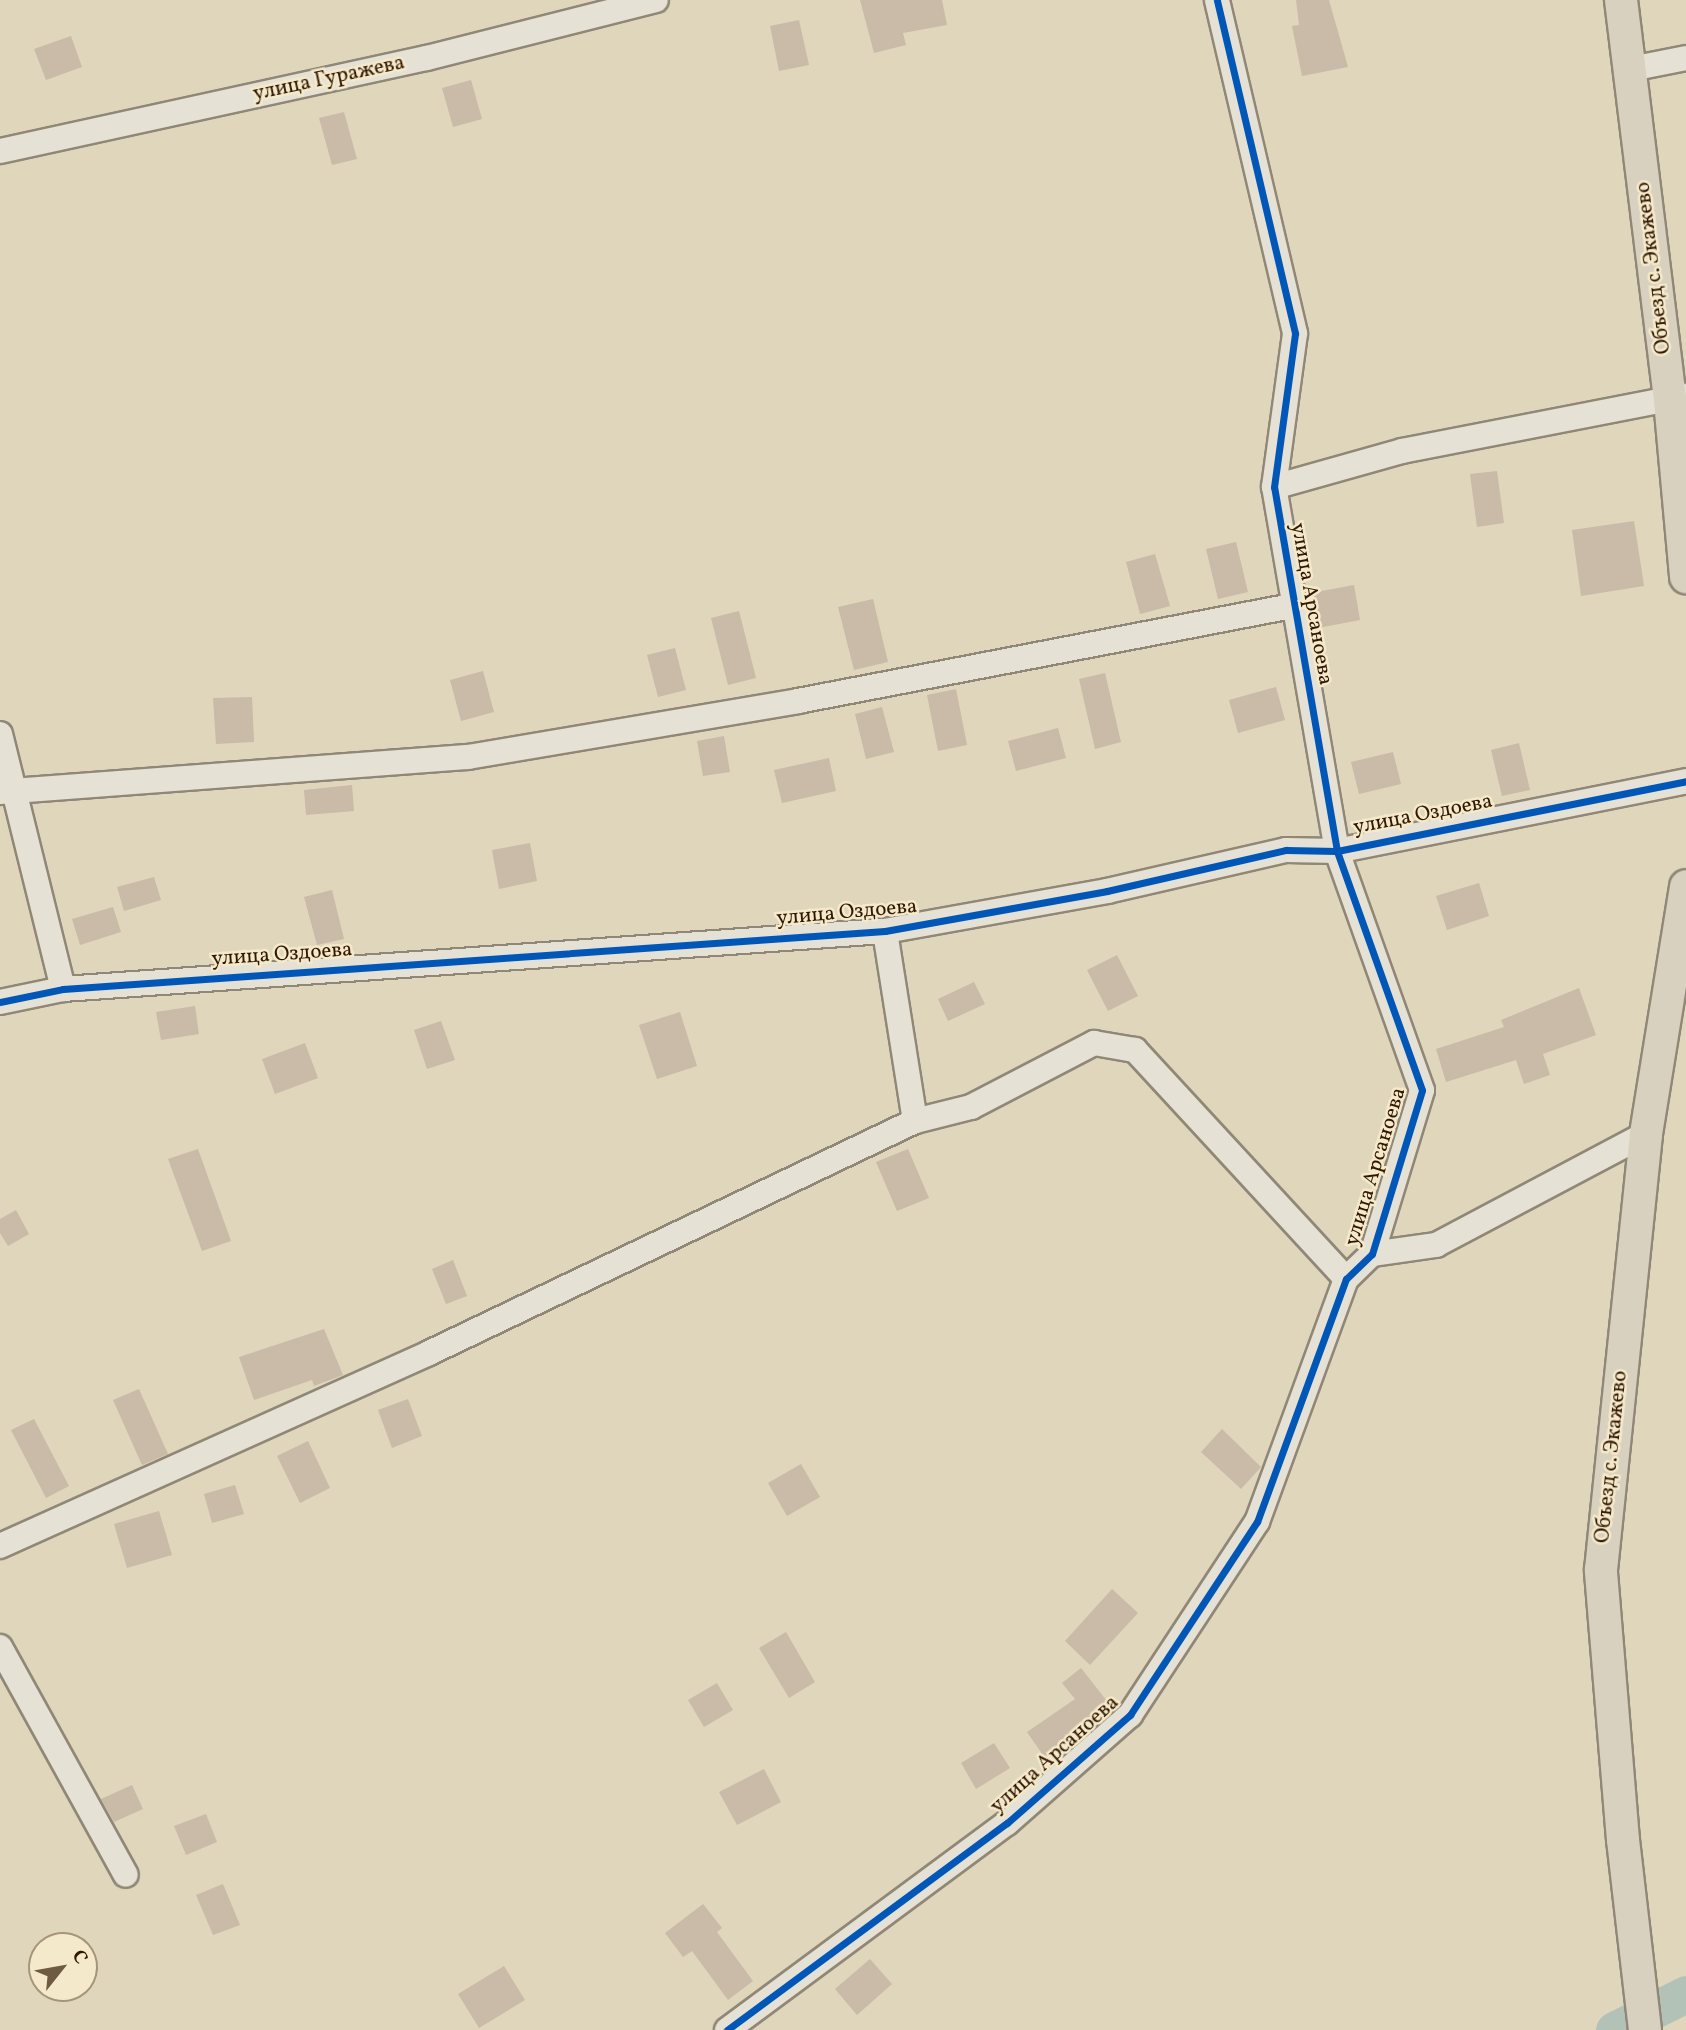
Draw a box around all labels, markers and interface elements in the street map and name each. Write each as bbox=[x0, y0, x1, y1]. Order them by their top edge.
street label: улица Гуражева bbox=[251, 51, 407, 107]
street label: Объезд с. Экажево bbox=[1631, 180, 1677, 356]
street label: улица Арсаноева bbox=[1284, 521, 1338, 687]
street label: улица Оздоева bbox=[1351, 789, 1495, 841]
street label: улица Оздоева bbox=[776, 894, 918, 932]
street label: улица Оздоева bbox=[211, 938, 353, 972]
street label: улица Арсаноева bbox=[1340, 1085, 1412, 1249]
street label: Объезд с. Экажево bbox=[1590, 1369, 1634, 1545]
street label: улица Арсаноева bbox=[986, 1691, 1124, 1819]
north arrow bbox=[28, 1932, 98, 2002]
text: С bbox=[65, 1945, 94, 1969]

